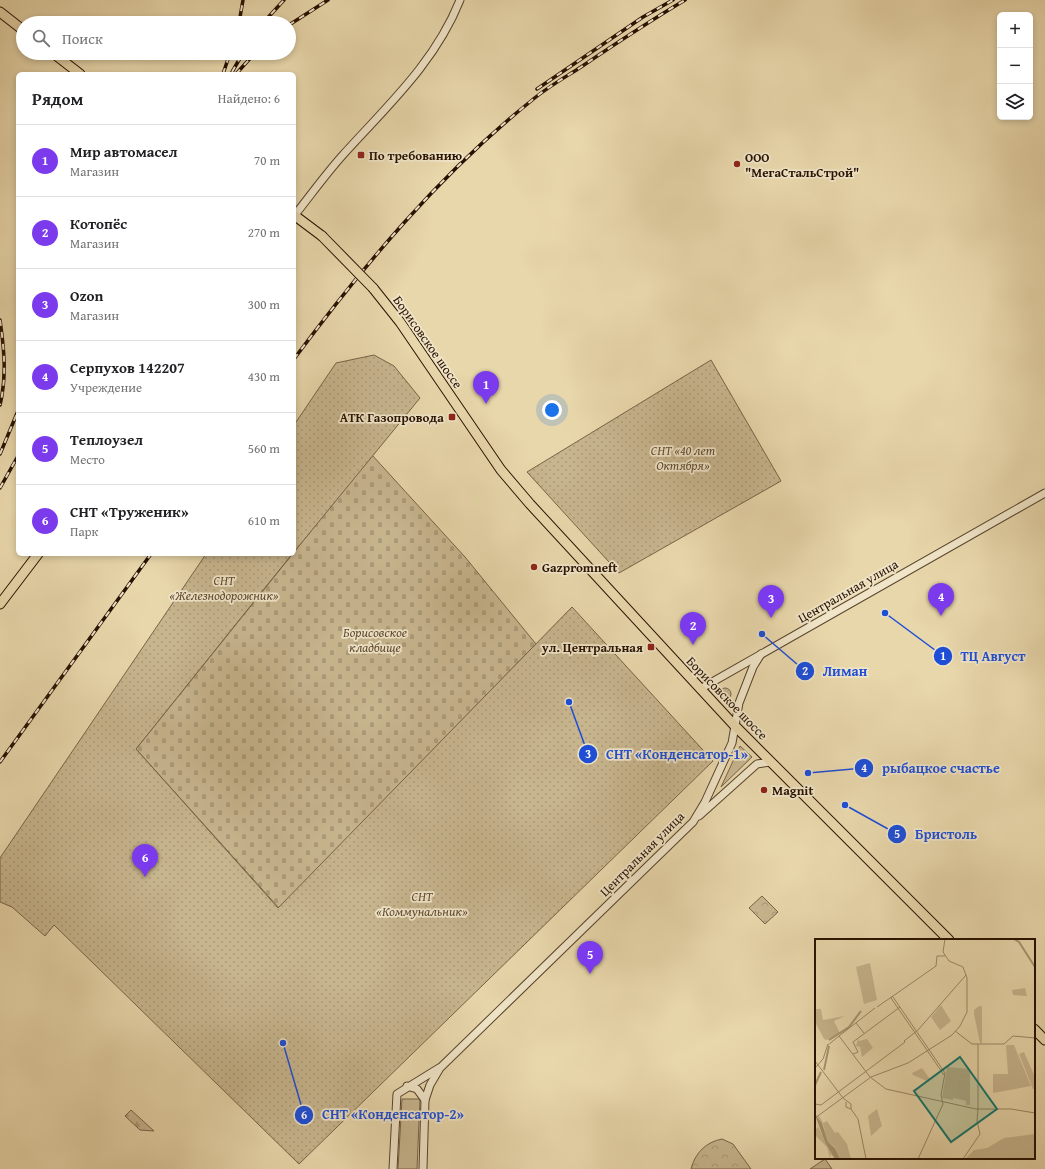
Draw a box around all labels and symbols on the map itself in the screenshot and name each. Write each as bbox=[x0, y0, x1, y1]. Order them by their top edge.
place label: По требованию bbox=[369, 146, 462, 165]
place label: ООО "МегаСтальСтрой" bbox=[745, 148, 859, 182]
marker: По требованию bbox=[356, 150, 366, 160]
marker: ООО "МегаСтальСтрой" bbox=[732, 159, 742, 169]
street label: Борисовское шоссе bbox=[389, 292, 467, 392]
pin: 1 bbox=[473, 371, 499, 404]
your location bbox=[542, 400, 562, 420]
place label: АТК Газопровода bbox=[340, 408, 444, 427]
marker: АТК Газопровода bbox=[447, 412, 457, 422]
park label: СНТ «40 лет Октября» bbox=[651, 441, 716, 475]
street label: Центральная улица bbox=[794, 554, 902, 627]
place label: Gazpromneft bbox=[542, 558, 618, 577]
marker: Gazpromneft bbox=[529, 562, 539, 572]
park label: СНТ «Железнодорожник» bbox=[169, 571, 279, 605]
pin: 4 bbox=[928, 583, 954, 616]
pin: 3 bbox=[758, 585, 784, 618]
pin: 2 bbox=[680, 612, 706, 645]
park label: Борисовское кладбище bbox=[343, 623, 407, 657]
place label: ул. Центральная bbox=[541, 638, 643, 657]
marker: ул. Центральная bbox=[646, 642, 656, 652]
callout: ТЦ Август bbox=[933, 643, 1034, 669]
text: ТЦ Август bbox=[961, 646, 1026, 666]
text: 1 bbox=[940, 647, 946, 664]
street label: Борисовское шоссе bbox=[682, 652, 772, 744]
callout: Лиман bbox=[795, 658, 875, 684]
text: Лиман bbox=[823, 661, 868, 681]
text: 2 bbox=[802, 662, 808, 679]
callout: СНТ «Конденсатор-1» bbox=[578, 741, 756, 767]
text: СНТ «Конденсатор-1» bbox=[606, 744, 748, 764]
text: 3 bbox=[585, 745, 591, 762]
callout: рыбацкое счастье bbox=[854, 755, 1007, 781]
text: рыбацкое счастье bbox=[882, 758, 1000, 778]
text: 4 bbox=[861, 759, 867, 776]
place label: Magnit bbox=[772, 781, 813, 800]
marker: Magnit bbox=[759, 785, 769, 795]
street label: Центральная улица bbox=[595, 807, 689, 901]
callout: Бристоль bbox=[887, 821, 985, 847]
text: Бристоль bbox=[915, 824, 977, 844]
text: 5 bbox=[894, 825, 900, 842]
pin: 6 bbox=[132, 844, 158, 877]
park label: СНТ «Коммунальник» bbox=[376, 887, 468, 921]
inset map bbox=[815, 939, 1035, 1159]
pin: 5 bbox=[577, 941, 603, 974]
callout: СНТ «Конденсатор-2» bbox=[294, 1102, 472, 1128]
text: СНТ «Конденсатор-2» bbox=[322, 1104, 464, 1124]
text: 6 bbox=[301, 1106, 307, 1123]

